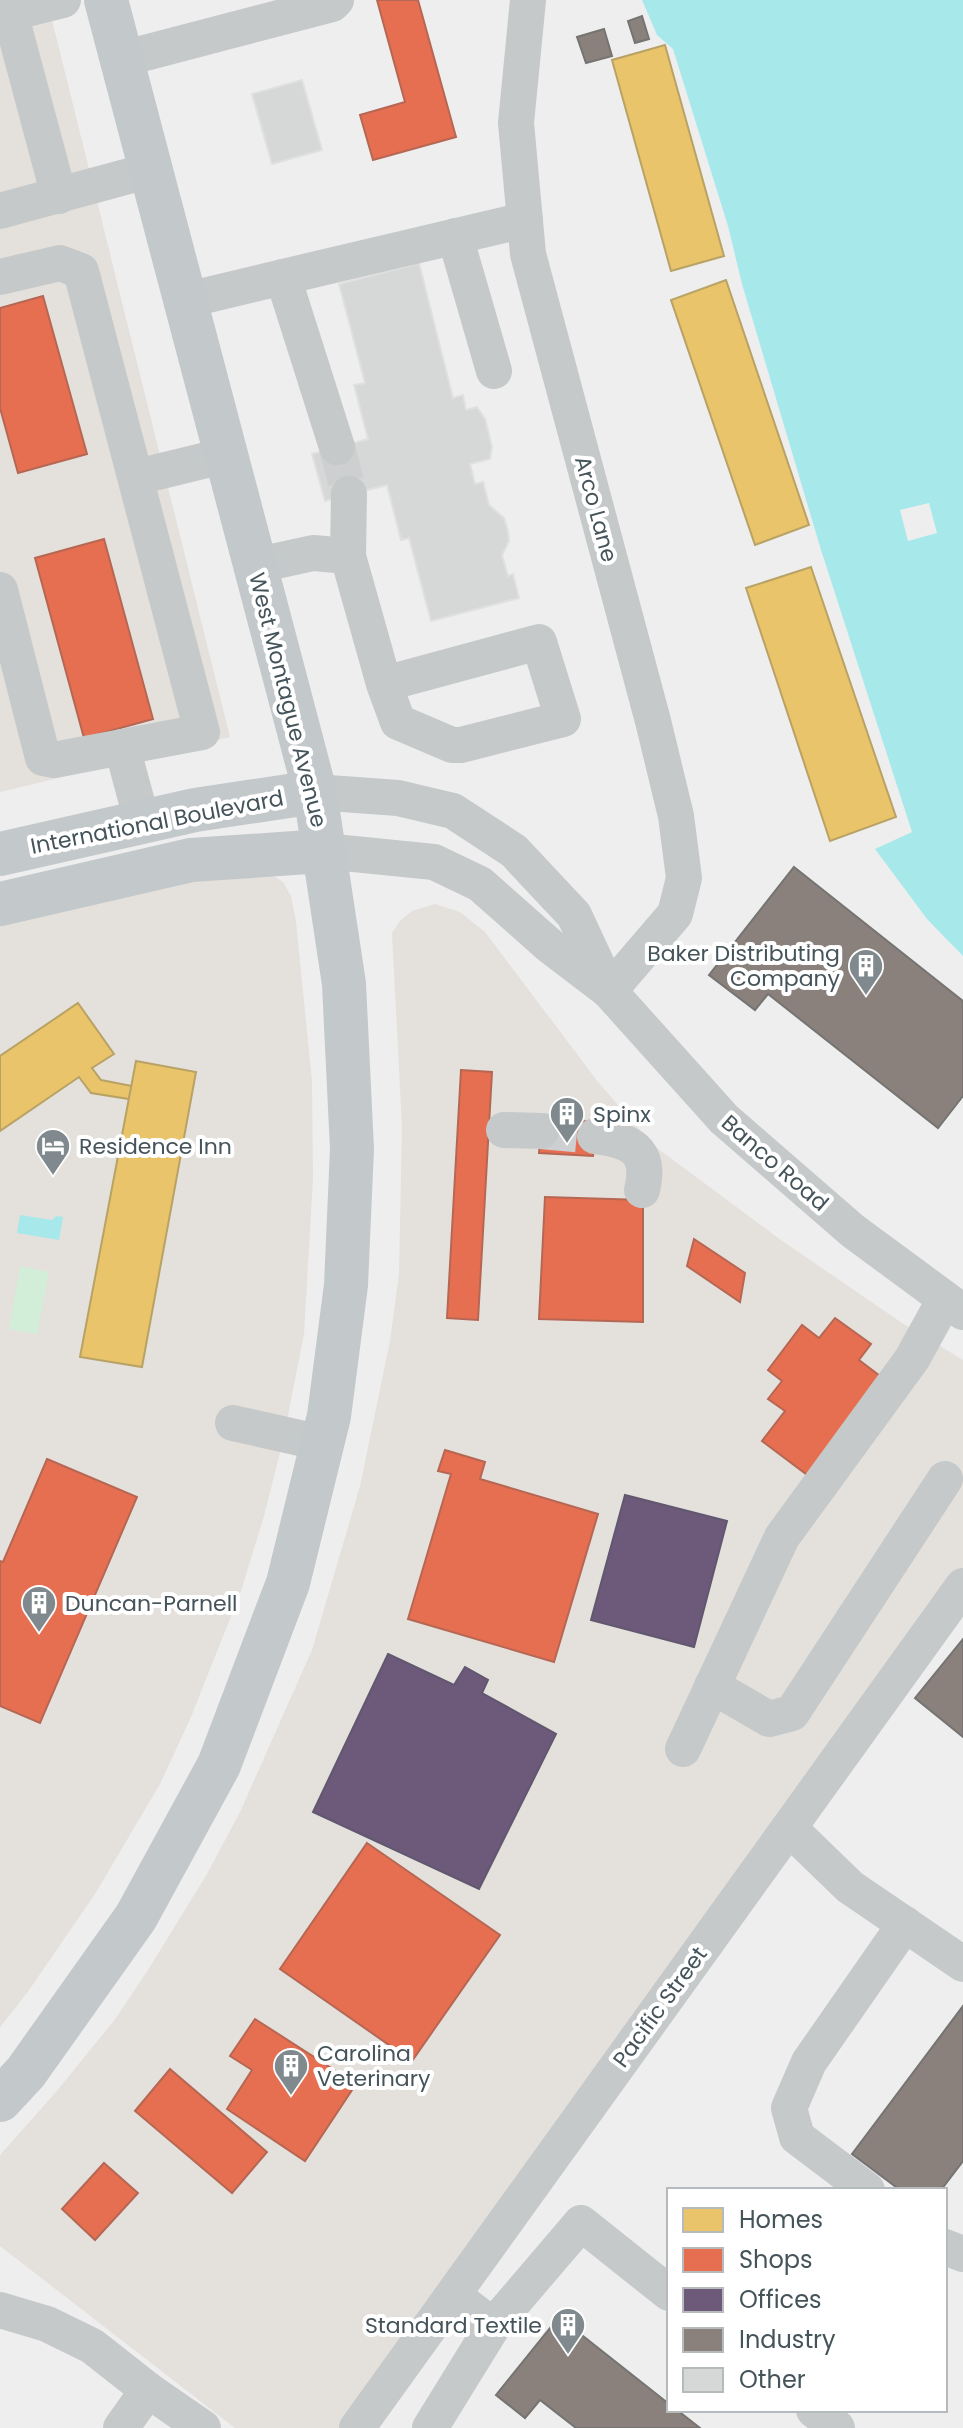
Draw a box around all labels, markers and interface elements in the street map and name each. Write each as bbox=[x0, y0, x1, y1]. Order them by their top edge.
street label: Arco Lane bbox=[567, 453, 625, 565]
street label: West Montague Avenue bbox=[241, 569, 335, 831]
street label: International Boulevard bbox=[28, 782, 286, 862]
place label: Baker Distributing Company bbox=[647, 938, 841, 994]
building icon: Baker Distributing Company bbox=[847, 947, 885, 997]
building icon: Spinx bbox=[548, 1095, 586, 1145]
place label: Spinx bbox=[593, 1099, 651, 1130]
street label: Banco Road bbox=[715, 1108, 835, 1218]
hotel icon: Residence Inn bbox=[34, 1127, 72, 1177]
place label: Residence Inn bbox=[79, 1131, 232, 1162]
building icon: Duncan-Parnell bbox=[20, 1584, 58, 1634]
place label: Duncan-Parnell bbox=[65, 1588, 238, 1619]
street label: Pacific Street bbox=[606, 1940, 714, 2074]
place label: Carolina Veterinary bbox=[317, 2038, 431, 2094]
building icon: Carolina Veterinary bbox=[272, 2047, 310, 2097]
legend bbox=[667, 2188, 947, 2412]
text: Homes bbox=[739, 2203, 823, 2236]
text: Shops bbox=[739, 2243, 813, 2276]
text: Offices bbox=[739, 2283, 822, 2316]
building icon: Standard Textile bbox=[549, 2306, 587, 2356]
place label: Standard Textile bbox=[365, 2310, 542, 2341]
text: Industry bbox=[739, 2323, 836, 2356]
text: Other bbox=[739, 2363, 806, 2396]

